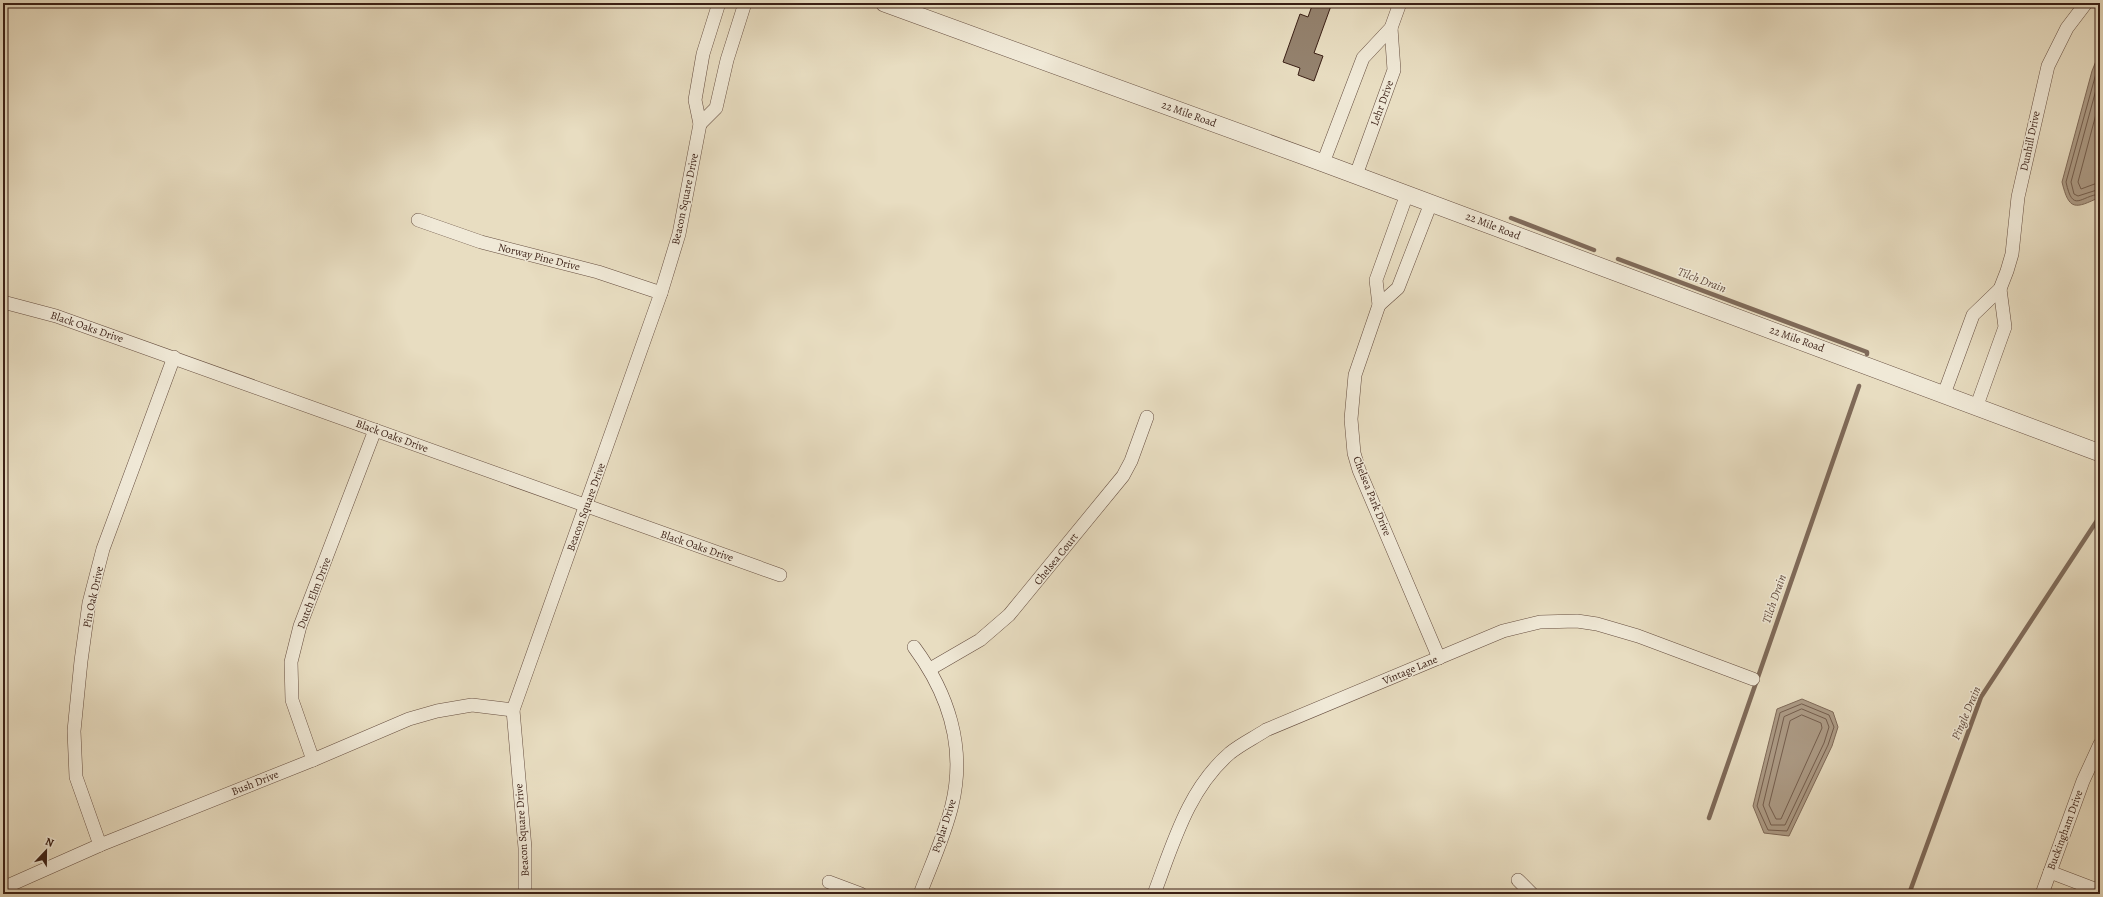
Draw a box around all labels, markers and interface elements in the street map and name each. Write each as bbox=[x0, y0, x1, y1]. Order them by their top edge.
street label: Lehr Drive bbox=[1367, 78, 1397, 128]
street label: 22 Mile Road bbox=[1159, 97, 1219, 131]
street label: Dunhill Drive bbox=[2016, 110, 2044, 172]
street label: Beacon Square Drive bbox=[668, 152, 702, 246]
street label: 22 Mile Road bbox=[1463, 209, 1523, 243]
street label: Norway Pine Drive bbox=[496, 240, 582, 274]
water label: Tilch Drain bbox=[1675, 263, 1729, 297]
street label: Black Oaks Drive bbox=[49, 308, 126, 347]
street label: 22 Mile Road bbox=[1767, 322, 1827, 356]
street label: Black Oaks Drive bbox=[354, 416, 430, 456]
street label: Chelsea Park Drive bbox=[1349, 454, 1395, 538]
street label: Beacon Square Drive bbox=[563, 461, 609, 553]
street label: Black Oaks Drive bbox=[659, 527, 736, 566]
street label: Chelsea Court bbox=[1030, 530, 1082, 588]
street label: Dutch Elm Drive bbox=[294, 555, 335, 631]
street label: Pin Oak Drive bbox=[79, 565, 107, 629]
water label: Tilch Drain bbox=[1758, 572, 1790, 626]
street label: Vintage Lane bbox=[1379, 652, 1440, 689]
water label: Pingle Drain bbox=[1948, 684, 1984, 742]
street label: Bush Drive bbox=[229, 767, 281, 799]
street label: Beacon Square Drive bbox=[511, 783, 533, 877]
street label: Buckingham Drive bbox=[2044, 788, 2086, 872]
street label: Poplar Drive bbox=[928, 797, 960, 855]
north arrow bbox=[26, 831, 66, 871]
text: N bbox=[43, 834, 56, 851]

